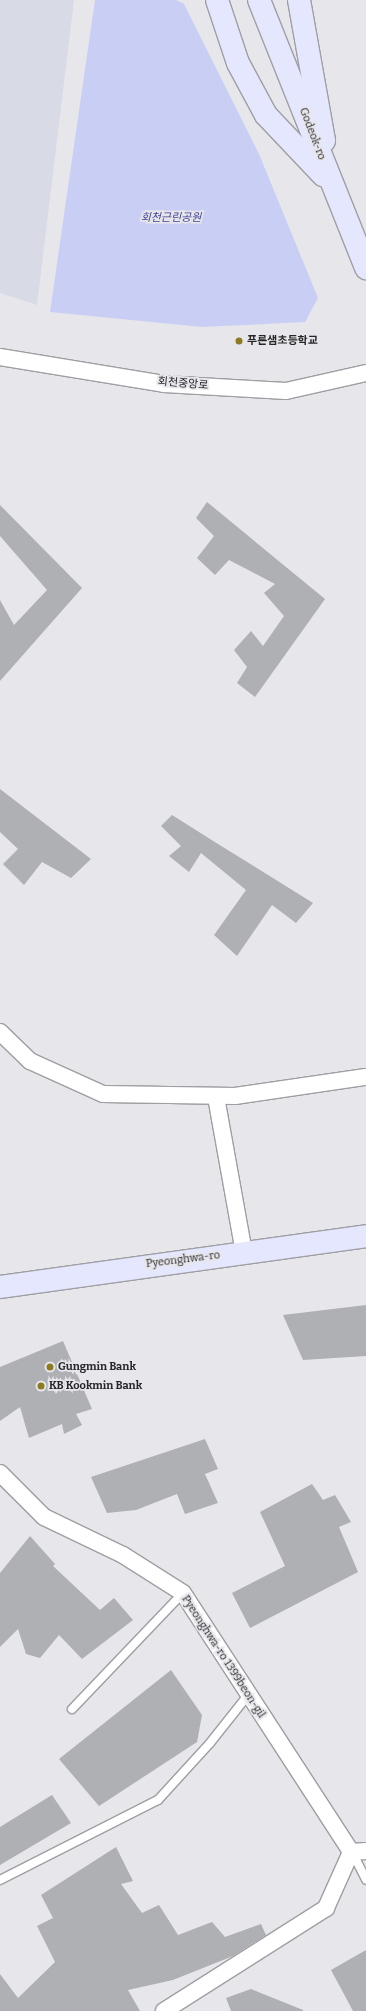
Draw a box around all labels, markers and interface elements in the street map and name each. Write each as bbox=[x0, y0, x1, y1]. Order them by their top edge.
street label: Godeok-ro bbox=[296, 106, 328, 162]
park label: 회천근린공원 bbox=[141, 211, 201, 225]
place label: 푸른샘초등학교 bbox=[247, 334, 318, 348]
marker: 푸른샘초등학교 bbox=[234, 336, 244, 346]
street label: 회천중앙로 bbox=[157, 375, 209, 393]
street label: Pyeonghwa-ro bbox=[145, 1249, 221, 1271]
place label: Gungmin Bank bbox=[58, 1360, 136, 1374]
marker: Gungmin Bank bbox=[45, 1362, 55, 1372]
place label: KB Kookmin Bank bbox=[49, 1379, 142, 1393]
marker: KB Kookmin Bank bbox=[36, 1381, 46, 1391]
street label: Pyeonghwa-ro 1399beon-gil bbox=[178, 1593, 268, 1721]

